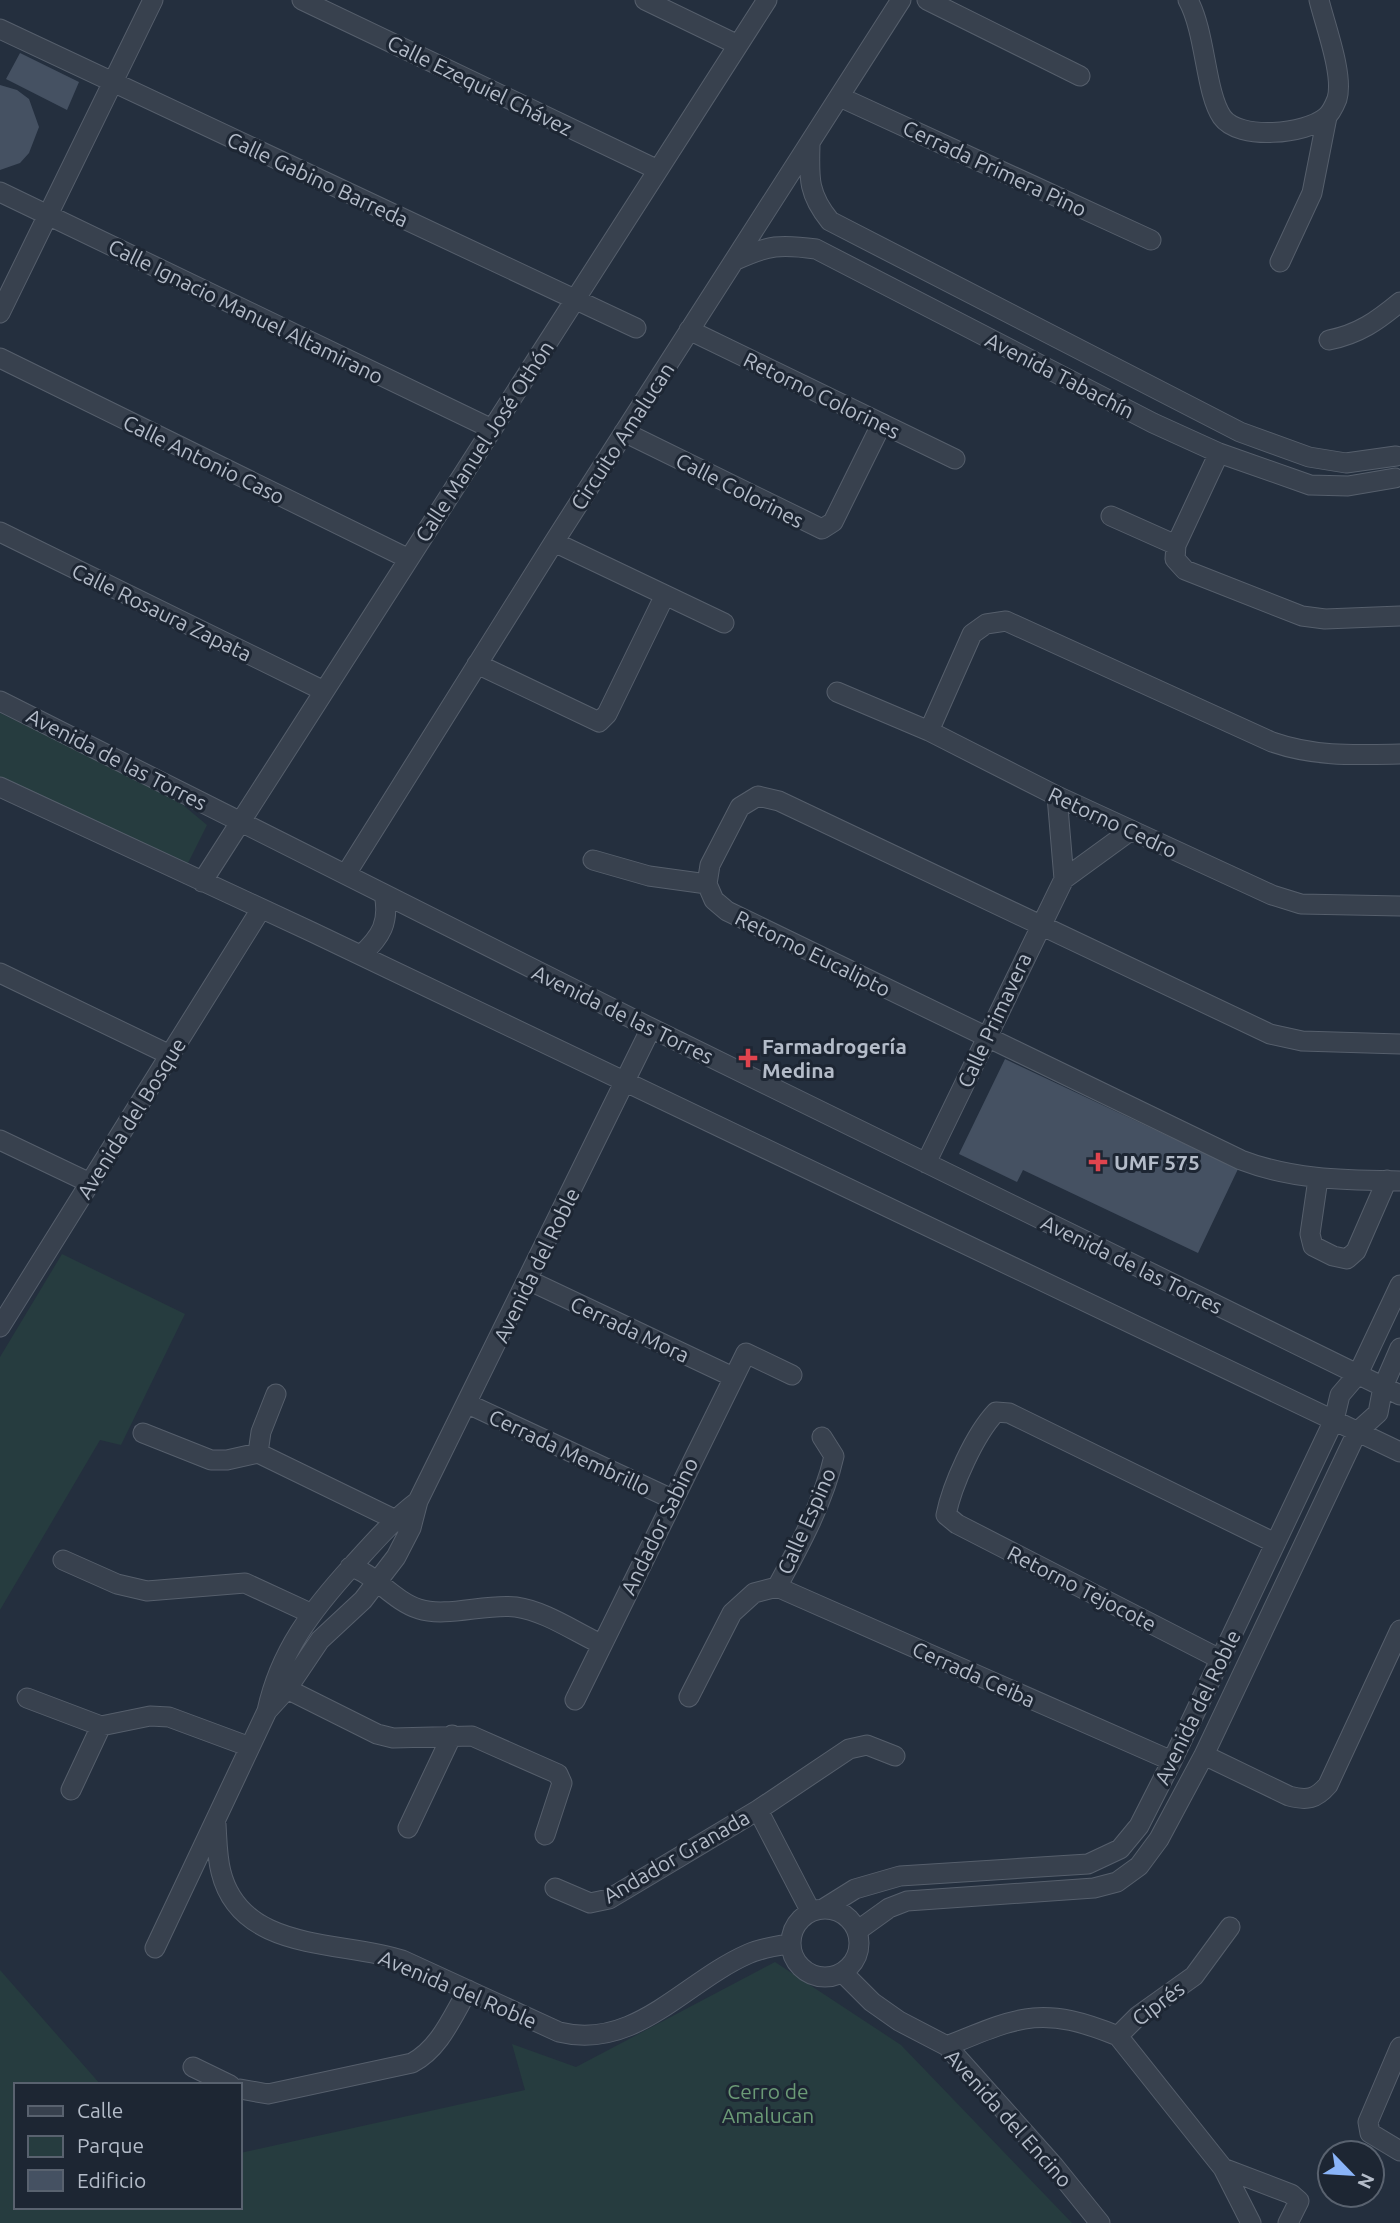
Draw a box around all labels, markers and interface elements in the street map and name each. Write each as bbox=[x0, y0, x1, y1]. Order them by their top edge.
street label: Calle Ezequiel Chávez bbox=[384, 30, 576, 140]
street label: Cerrada Primera Pino bbox=[899, 115, 1091, 221]
street label: Calle Gabino Barreda bbox=[224, 126, 412, 232]
street label: Calle Ignacio Manuel Altamirano bbox=[105, 234, 387, 388]
street label: Avenida Tabachín bbox=[982, 327, 1138, 423]
street label: Calle Manuel José Othón bbox=[410, 336, 558, 546]
street label: Retorno Colorines bbox=[740, 347, 904, 443]
street label: Circuito Amalucan bbox=[565, 358, 679, 514]
street label: Calle Antonio Caso bbox=[119, 410, 289, 508]
street label: Calle Colorines bbox=[672, 448, 808, 532]
street label: Calle Rosaura Zapata bbox=[68, 558, 256, 666]
street label: Avenida de las Torres bbox=[23, 703, 211, 815]
street label: Retorno Cedro bbox=[1045, 782, 1181, 862]
street label: Retorno Eucalipto bbox=[731, 905, 895, 1001]
street label: Calle Primavera bbox=[952, 949, 1036, 1091]
street label: Avenida de las Torres bbox=[528, 960, 718, 1068]
street label: Avenida del Bosque bbox=[72, 1033, 190, 1203]
place label: Farmadrogería Medina bbox=[762, 1034, 907, 1082]
marker: Farmadrogería Medina bbox=[740, 1050, 756, 1066]
place label: UMF 575 bbox=[1114, 1150, 1200, 1174]
marker: UMF 575 bbox=[1088, 1152, 1108, 1172]
street label: Avenida del Roble bbox=[488, 1184, 584, 1346]
street label: Avenida de las Torres bbox=[1037, 1210, 1227, 1318]
street label: Cerrada Mora bbox=[567, 1291, 693, 1367]
street label: Cerrada Membrillo bbox=[485, 1404, 655, 1500]
street label: Andador Sabino bbox=[615, 1454, 703, 1598]
street label: Calle Espino bbox=[772, 1464, 840, 1578]
street label: Retorno Tejocote bbox=[1004, 1540, 1160, 1636]
street label: Avenida del Roble bbox=[1149, 1626, 1245, 1788]
street label: Cerrada Ceiba bbox=[909, 1636, 1039, 1712]
street label: Andador Granada bbox=[599, 1804, 753, 1908]
street label: Avenida del Roble bbox=[375, 1945, 541, 2033]
street label: Ciprés bbox=[1127, 1976, 1189, 2030]
street label: Avenida del Encino bbox=[941, 2044, 1077, 2192]
park label: Cerro de Amalucan bbox=[722, 2079, 814, 2127]
legend bbox=[14, 2083, 242, 2209]
text: Calle bbox=[77, 2098, 123, 2122]
text: Parque bbox=[77, 2133, 144, 2157]
north arrow bbox=[1316, 2139, 1386, 2209]
text: Edificio bbox=[77, 2168, 146, 2192]
text: N bbox=[1353, 2170, 1379, 2192]

